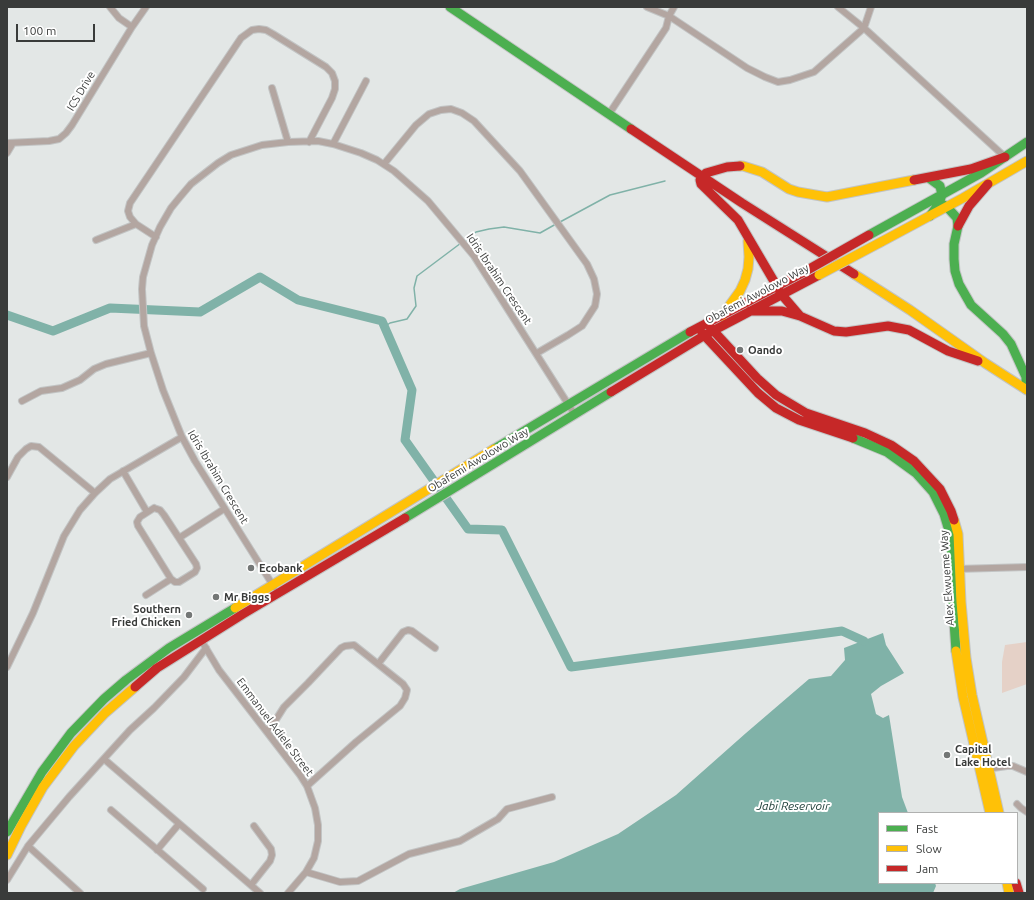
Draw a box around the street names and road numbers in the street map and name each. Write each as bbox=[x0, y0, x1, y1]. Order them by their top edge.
street label: ICS Drive bbox=[64, 69, 98, 113]
street label: Idris Ibrahim Crescent bbox=[464, 231, 534, 327]
street label: Obafemi Awolowo Way bbox=[703, 261, 811, 327]
street label: Obafemi Awolowo Way bbox=[425, 425, 531, 495]
street label: Idris Ibrahim Crescent bbox=[185, 428, 251, 526]
street label: Alex Ekwueme Way bbox=[937, 530, 957, 626]
street label: Emmanuel Adiele Street bbox=[234, 675, 316, 779]

